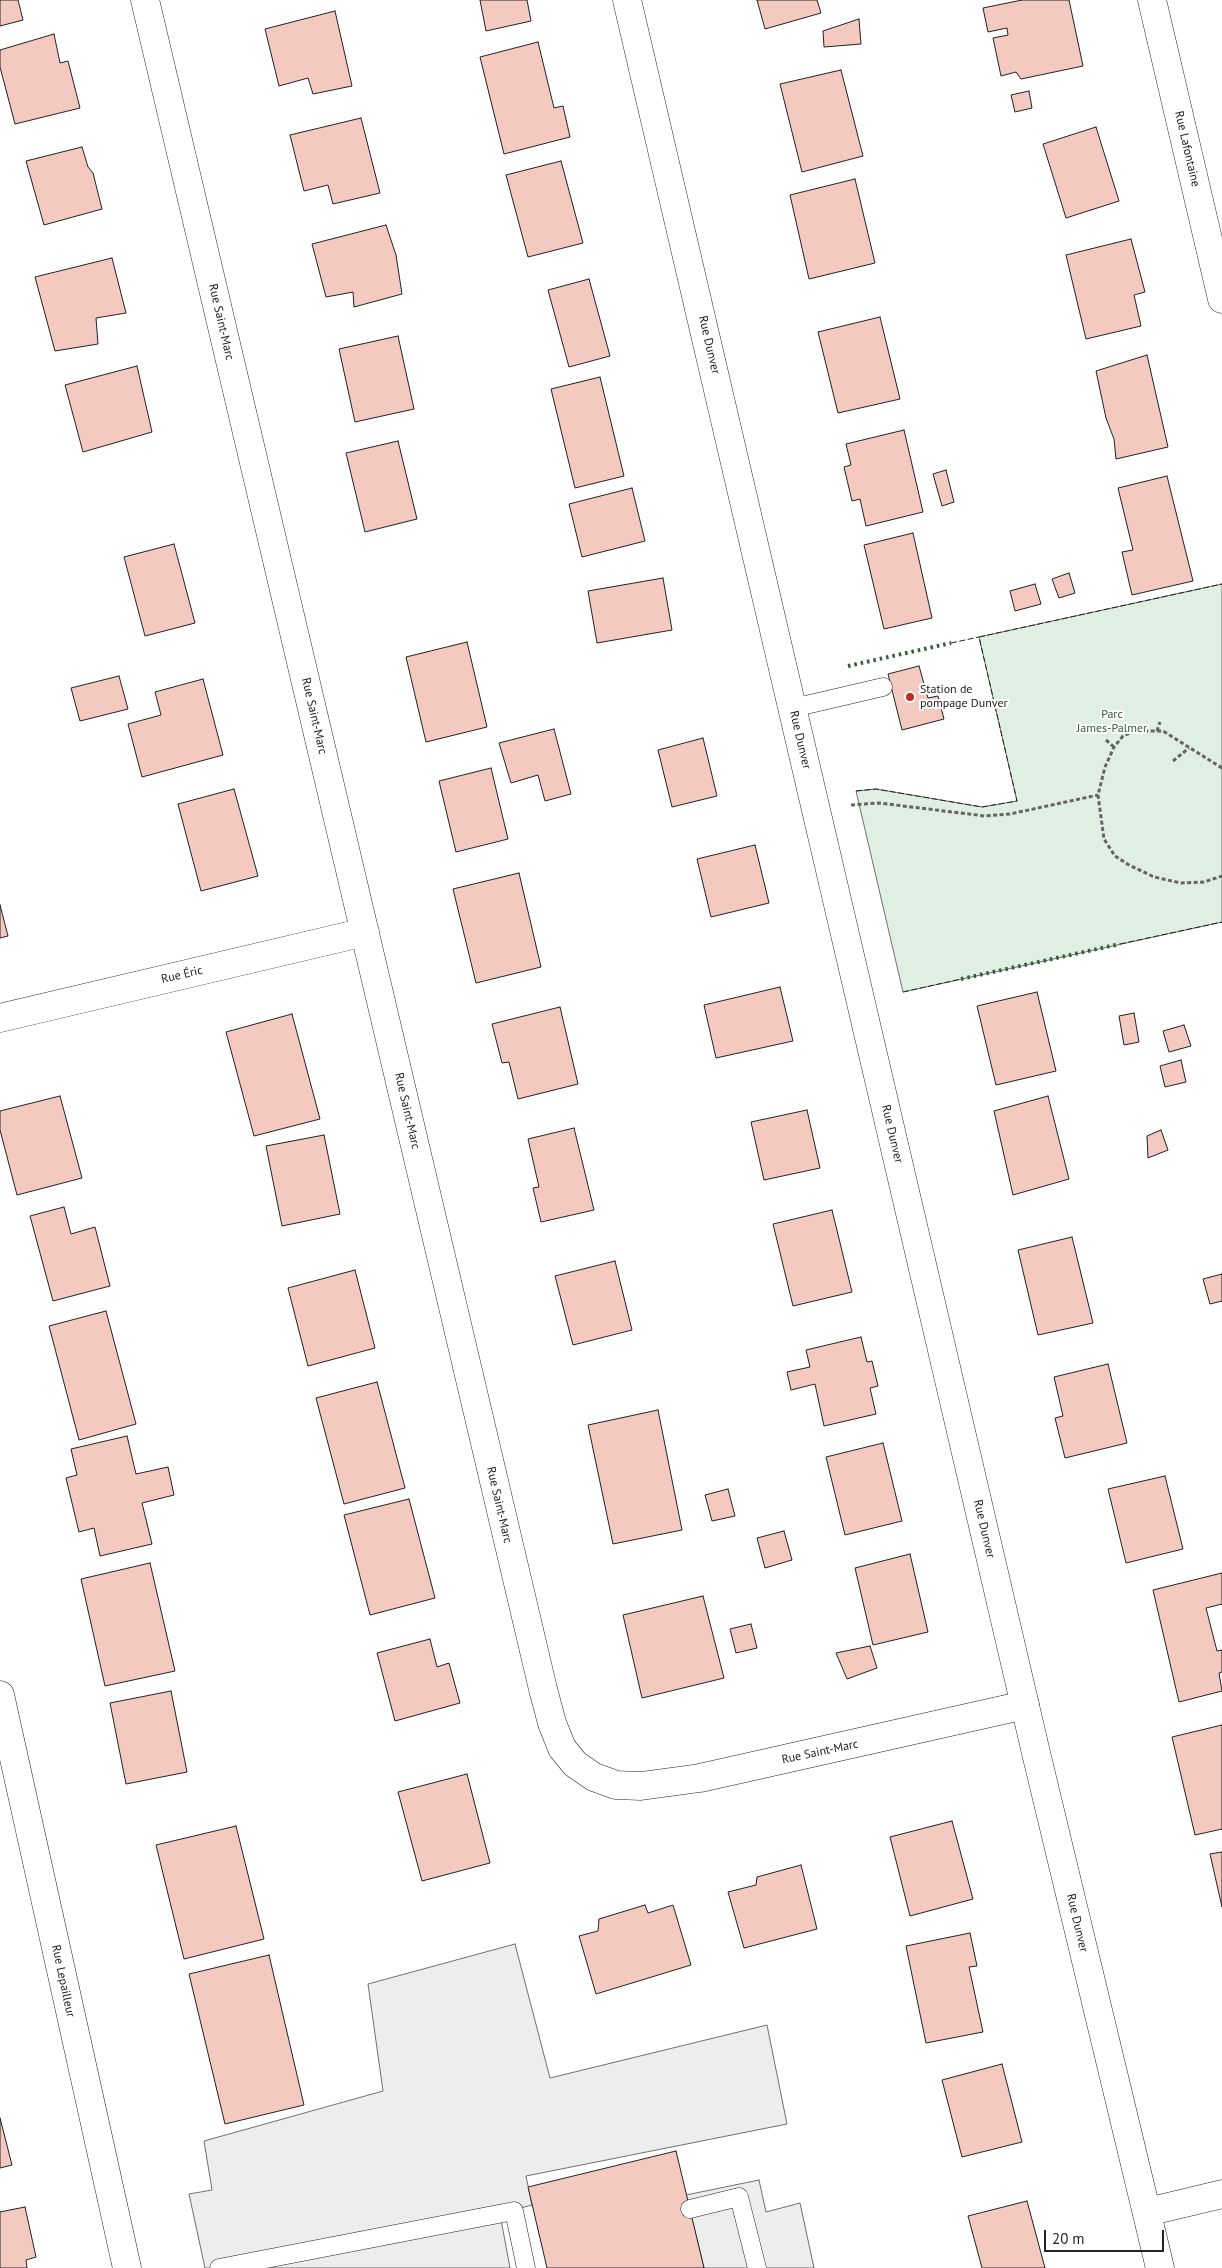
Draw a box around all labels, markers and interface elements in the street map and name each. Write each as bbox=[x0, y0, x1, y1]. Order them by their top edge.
street label: Rue Lafontaine bbox=[1171, 110, 1203, 188]
street label: Rue Saint-Marc bbox=[205, 282, 237, 362]
street label: Rue Dunver bbox=[695, 314, 723, 376]
street label: Rue Saint-Marc bbox=[298, 676, 330, 756]
place label: Station de pompage Dunver bbox=[920, 683, 1008, 711]
marker: Station de pompage Dunver bbox=[904, 691, 916, 703]
park label: Parc James-Palmer bbox=[1077, 708, 1147, 736]
street label: Rue Dunver bbox=[786, 709, 814, 771]
street label: Rue Éric bbox=[160, 963, 204, 987]
street label: Rue Saint-Marc bbox=[391, 1071, 423, 1151]
street label: Rue Dunver bbox=[878, 1103, 906, 1165]
street label: Rue Saint-Marc bbox=[483, 1465, 515, 1545]
street label: Rue Dunver bbox=[970, 1498, 998, 1560]
street label: Rue Saint-Marc bbox=[780, 1737, 860, 1767]
street label: Rue Dunver bbox=[1063, 1892, 1091, 1954]
street label: Rue Lepailleur bbox=[48, 1943, 78, 2019]
scale bar bbox=[1047, 2220, 1167, 2252]
text: 20 m bbox=[1052, 2229, 1085, 2248]

